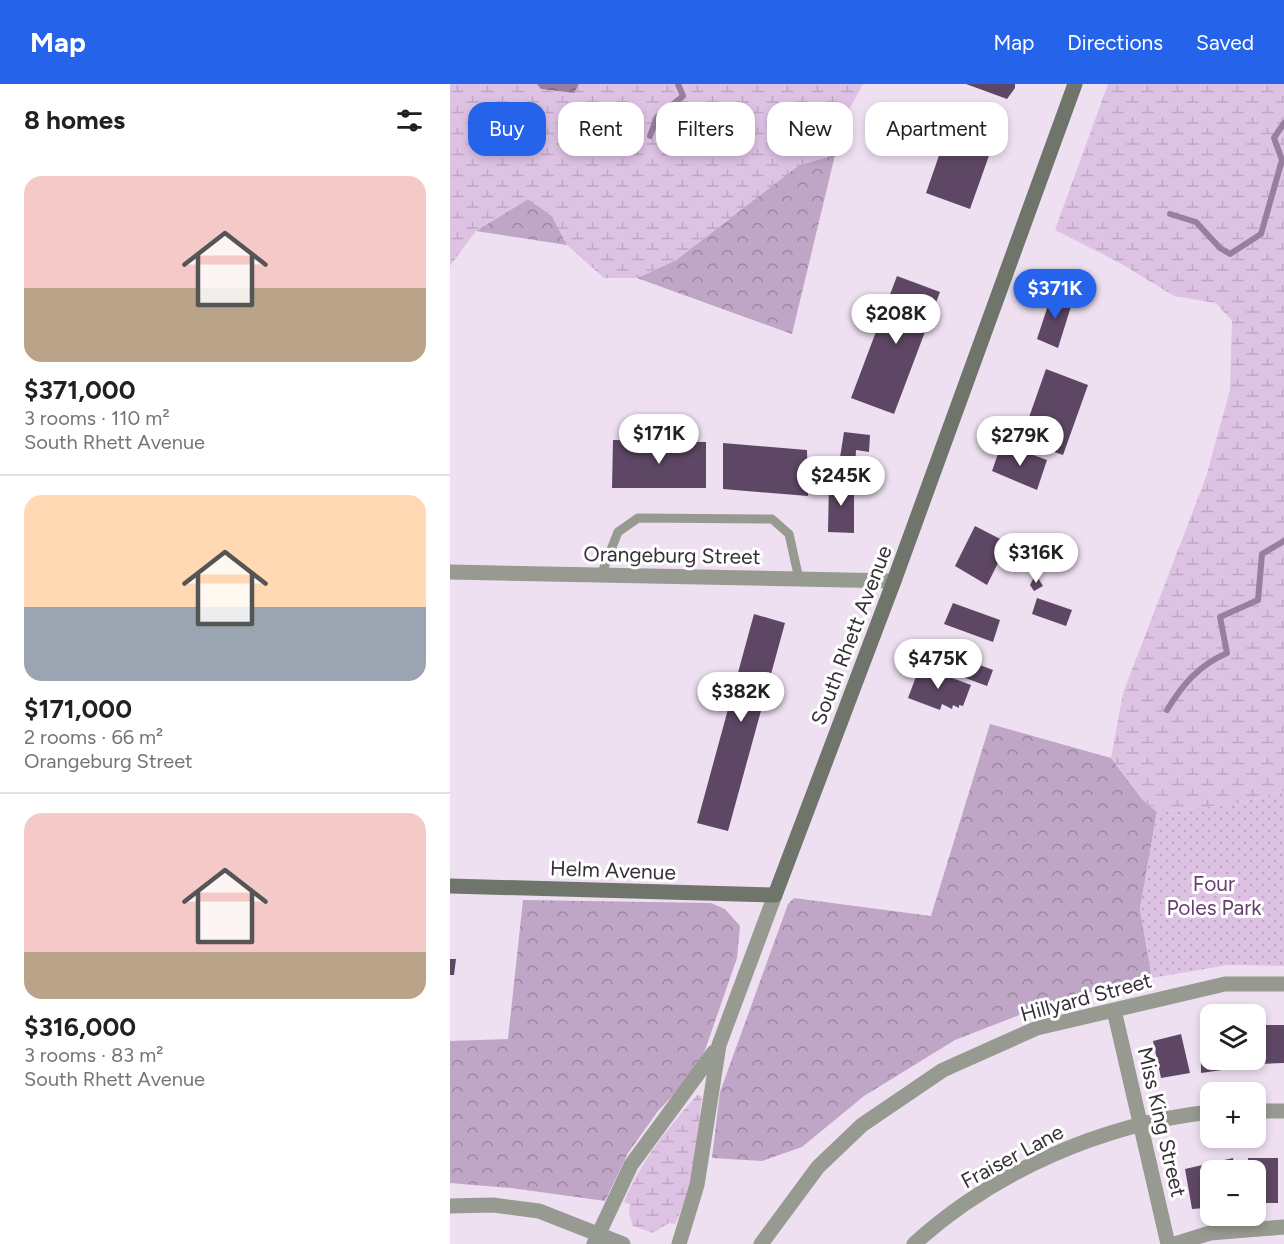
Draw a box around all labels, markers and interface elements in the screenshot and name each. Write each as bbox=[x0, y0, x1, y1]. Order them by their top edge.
text: Map bbox=[30, 25, 86, 59]
text: Map bbox=[993, 30, 1034, 55]
text: Directions bbox=[1067, 30, 1163, 55]
text: Saved bbox=[1196, 30, 1254, 55]
chip: Buy bbox=[468, 102, 546, 156]
chip: Rent bbox=[558, 102, 644, 156]
chip: Filters bbox=[656, 102, 755, 156]
chip: New bbox=[767, 102, 853, 156]
chip: Apartment bbox=[865, 102, 1008, 156]
text: 8 homes bbox=[24, 104, 125, 136]
icon: filters bbox=[393, 104, 426, 137]
icon: home bbox=[171, 215, 279, 323]
pin: $371K bbox=[1013, 269, 1097, 320]
text: $371K bbox=[1027, 276, 1083, 300]
pin: $208K bbox=[854, 294, 938, 345]
text: $208K bbox=[865, 301, 927, 325]
text: $371,000 bbox=[24, 374, 136, 406]
text: 3 rooms · 110 m² bbox=[24, 406, 170, 430]
pin: $171K bbox=[617, 414, 701, 465]
pin: $279K bbox=[978, 416, 1062, 467]
text: $171K bbox=[633, 421, 685, 445]
text: $279K bbox=[991, 423, 1049, 447]
text: South Rhett Avenue bbox=[24, 430, 205, 454]
pin: $245K bbox=[799, 456, 883, 507]
text: $245K bbox=[811, 463, 871, 487]
pin: $316K bbox=[994, 533, 1078, 584]
icon: home bbox=[171, 534, 279, 642]
text: $316K bbox=[1008, 540, 1064, 564]
street label: Orangeburg Street bbox=[583, 541, 761, 569]
street label: South Rhett Avenue bbox=[805, 542, 897, 728]
pin: $475K bbox=[896, 639, 980, 690]
text: $475K bbox=[908, 646, 968, 670]
pin: $382K bbox=[699, 672, 783, 723]
text: $382K bbox=[711, 679, 771, 703]
text: $171,000 bbox=[24, 693, 132, 725]
text: 2 rooms · 66 m² bbox=[24, 725, 163, 749]
text: Orangeburg Street bbox=[24, 749, 193, 773]
icon: home bbox=[171, 852, 279, 960]
street label: Helm Avenue bbox=[550, 855, 676, 885]
park label: Four Poles Park bbox=[1166, 871, 1262, 920]
street label: Hillyard Street bbox=[1018, 967, 1154, 1027]
map controls bbox=[1200, 1004, 1266, 1226]
button: layers bbox=[1200, 1004, 1266, 1070]
text: $316,000 bbox=[24, 1011, 136, 1043]
text: 3 rooms · 83 m² bbox=[24, 1043, 163, 1067]
street label: Miss King Street bbox=[1133, 1045, 1191, 1199]
text: South Rhett Avenue bbox=[24, 1067, 205, 1091]
button: + bbox=[1200, 1082, 1266, 1148]
street label: Fraiser Lane bbox=[957, 1119, 1067, 1193]
button: − bbox=[1200, 1160, 1266, 1226]

